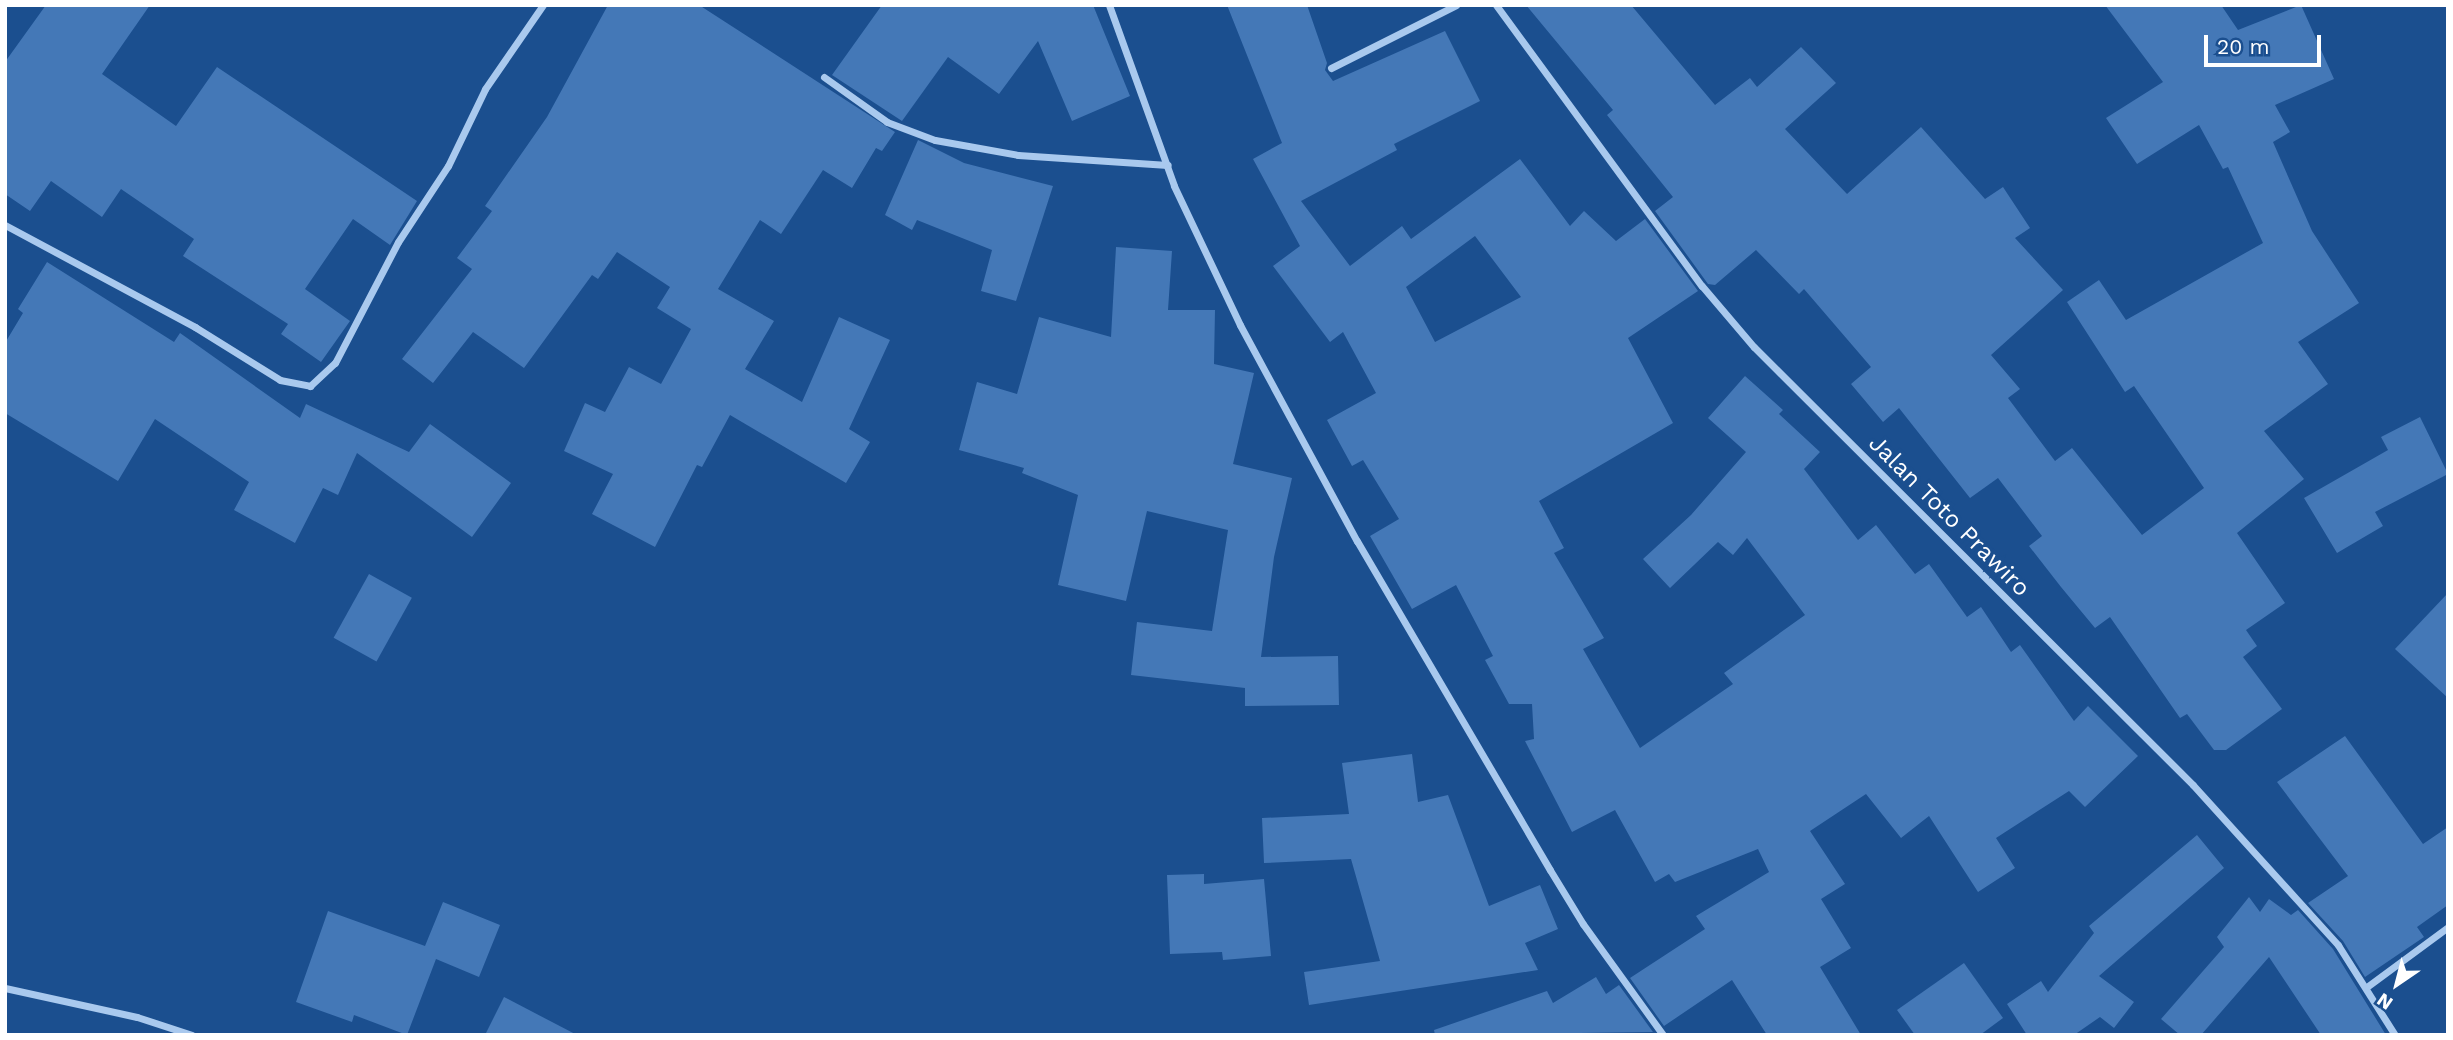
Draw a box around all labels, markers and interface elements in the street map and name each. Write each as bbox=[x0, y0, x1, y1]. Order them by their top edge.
scale bar bbox=[2208, 21, 2325, 65]
text: 20 m bbox=[2217, 34, 2269, 59]
street label: Jalan Toto Prawiro bbox=[1862, 429, 2036, 603]
north arrow bbox=[2362, 949, 2432, 1019]
text: N bbox=[2372, 988, 2397, 1015]

